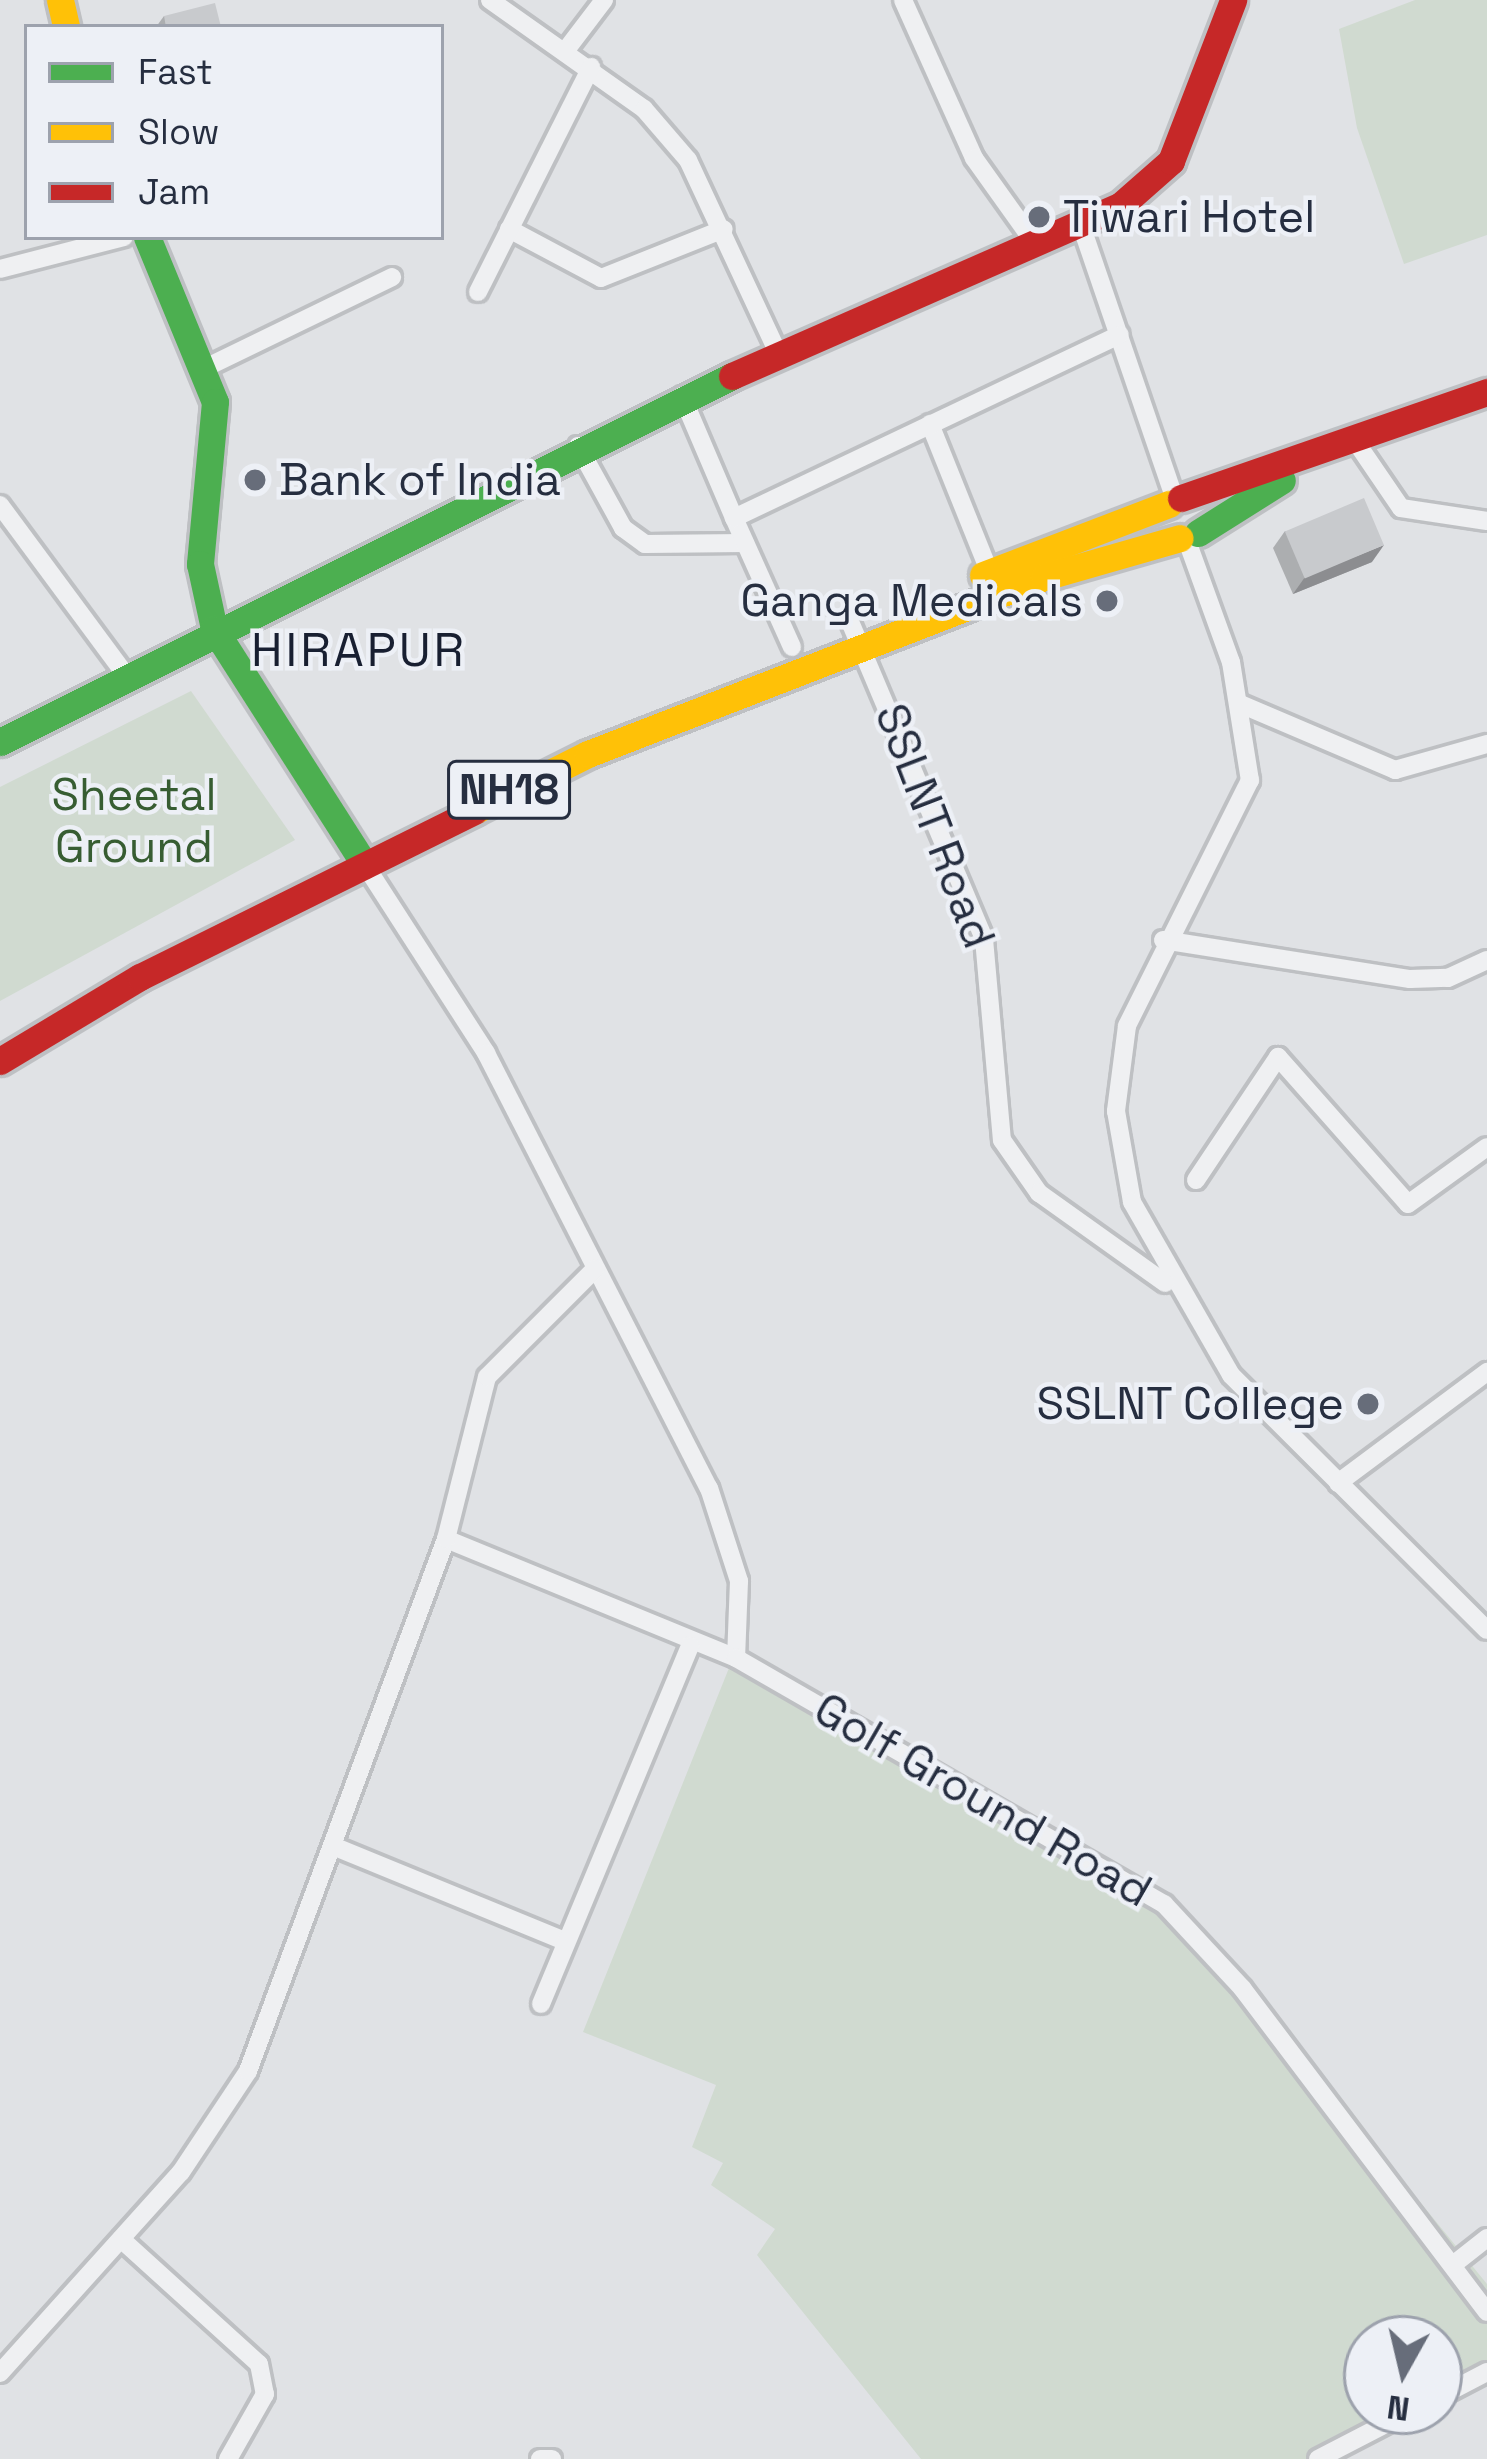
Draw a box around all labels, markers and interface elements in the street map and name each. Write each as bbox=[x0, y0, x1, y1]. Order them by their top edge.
legend bbox=[24, 24, 444, 240]
text: Fast bbox=[138, 49, 213, 95]
text: Slow bbox=[138, 109, 220, 155]
text: Jam bbox=[138, 169, 210, 215]
place label: Tiwari Hotel bbox=[1063, 190, 1315, 244]
marker: Tiwari Hotel bbox=[1026, 204, 1052, 230]
place label: Bank of India bbox=[279, 453, 561, 507]
marker: Bank of India bbox=[242, 467, 268, 493]
place label: Ganga Medicals bbox=[740, 574, 1083, 628]
marker: Ganga Medicals bbox=[1094, 588, 1120, 614]
district label: HIRAPUR bbox=[251, 621, 467, 679]
street label: SSLNT Road bbox=[864, 696, 1006, 956]
road number: NH18 bbox=[446, 754, 572, 826]
park label: Sheetal Ground bbox=[51, 768, 217, 874]
place label: SSLNT College bbox=[1035, 1377, 1344, 1431]
marker: SSLNT College bbox=[1355, 1391, 1381, 1417]
street label: Golf Ground Road bbox=[805, 1682, 1161, 1918]
north arrow bbox=[1343, 2315, 1463, 2435]
text: N bbox=[1385, 2385, 1412, 2430]

